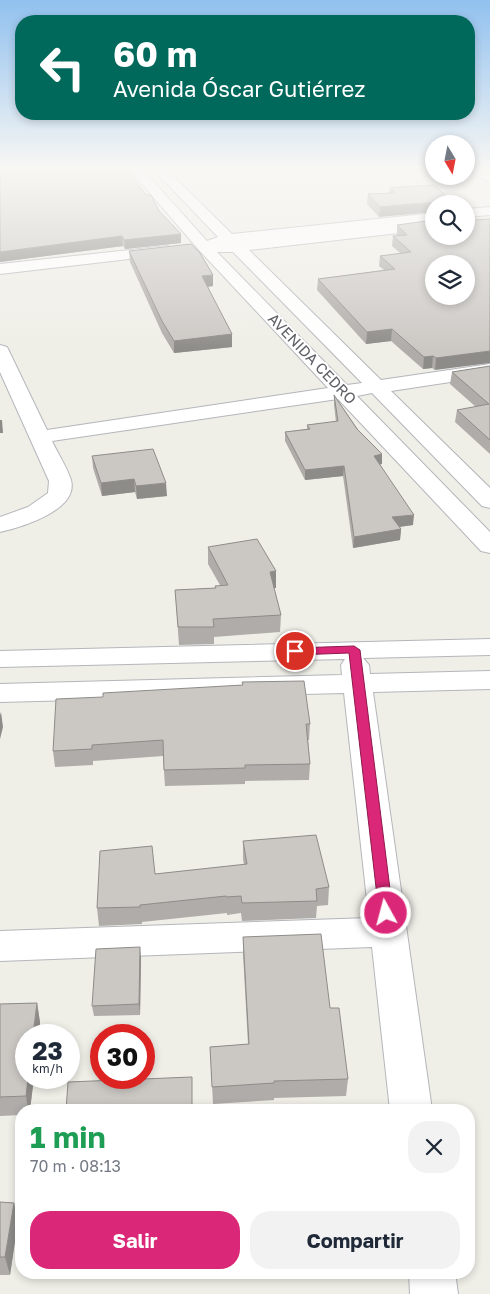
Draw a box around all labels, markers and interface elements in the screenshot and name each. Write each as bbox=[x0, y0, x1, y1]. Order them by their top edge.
text: 60 m bbox=[113, 33, 197, 75]
icon: left bbox=[30, 35, 95, 100]
text: Avenida Óscar Gutiérrez bbox=[113, 75, 366, 102]
north arrow bbox=[425, 135, 475, 185]
map controls bbox=[425, 135, 475, 305]
button: search bbox=[425, 195, 475, 245]
button: layers bbox=[425, 255, 475, 305]
street label: AVENIDA CEDRO bbox=[265, 309, 361, 407]
pin bbox=[274, 630, 316, 672]
icon: arrive bbox=[281, 637, 309, 665]
position arrow bbox=[359, 886, 411, 938]
speed limit sign: 30 bbox=[90, 1024, 155, 1089]
text: 23 bbox=[32, 1035, 63, 1066]
text: km/h bbox=[32, 1061, 63, 1076]
text: 1 min bbox=[30, 1119, 106, 1155]
button: close bbox=[408, 1121, 460, 1173]
text: 70 m · 08:13 bbox=[30, 1156, 121, 1176]
button: Salir bbox=[30, 1211, 240, 1269]
button: Compartir bbox=[250, 1211, 460, 1269]

